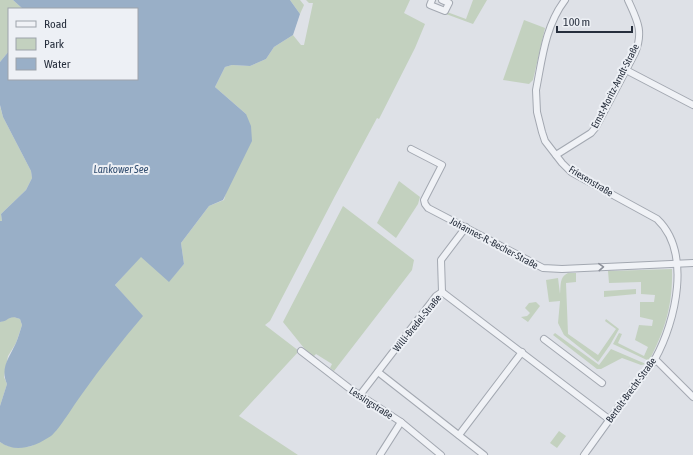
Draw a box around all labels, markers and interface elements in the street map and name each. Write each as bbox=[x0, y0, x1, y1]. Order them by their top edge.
legend bbox=[8, 8, 138, 80]
scale bar bbox=[557, 8, 632, 34]
text: 100 m bbox=[563, 15, 590, 29]
text: Road bbox=[44, 17, 67, 31]
text: Park bbox=[44, 37, 65, 51]
street label: Ernst-Moritz-Arndt-Straße bbox=[589, 42, 641, 130]
text: Water bbox=[44, 57, 71, 71]
water label: Lankower See bbox=[94, 163, 148, 175]
street label: Friesenstraße bbox=[567, 164, 615, 199]
street label: Johannes-R.-Becher-Straße bbox=[448, 215, 540, 271]
one-way arrow bbox=[598, 262, 604, 271]
street label: Willi-Bredel-Straße bbox=[391, 292, 444, 354]
street label: Bertolt-Brecht-Straße bbox=[604, 355, 658, 425]
street label: Lessingstraße bbox=[347, 385, 395, 421]

